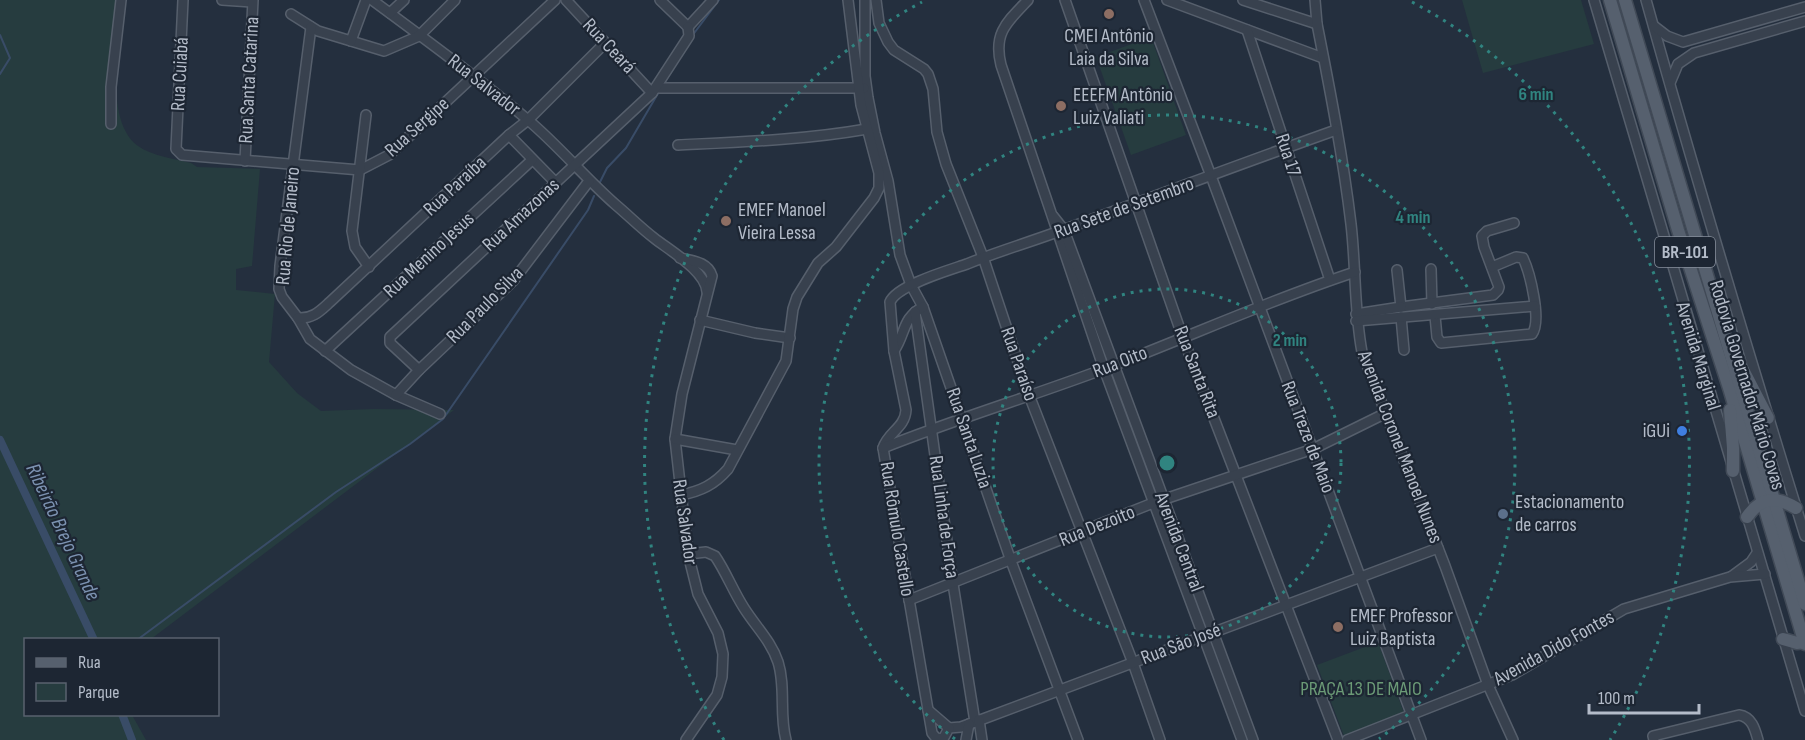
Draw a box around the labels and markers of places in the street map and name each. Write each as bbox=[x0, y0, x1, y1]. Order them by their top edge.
marker: CMEI Antônio Laia da Silva bbox=[1102, 7, 1116, 21]
place label: CMEI Antônio Laia da Silva bbox=[1064, 24, 1154, 71]
place label: EEEFM Antônio Luiz Valiati bbox=[1073, 83, 1173, 130]
marker: EEEFM Antônio Luiz Valiati bbox=[1054, 99, 1068, 113]
place label: EMEF Manoel Vieira Lessa bbox=[738, 198, 826, 245]
marker: EMEF Manoel Vieira Lessa bbox=[719, 214, 733, 228]
place label: iGUi bbox=[1643, 419, 1670, 443]
marker: iGUi bbox=[1675, 424, 1689, 438]
centre of rings bbox=[1157, 453, 1177, 473]
place label: Estacionamento de carros bbox=[1515, 490, 1624, 537]
marker: Estacionamento de carros bbox=[1496, 507, 1510, 521]
place label: EMEF Professor Luiz Baptista bbox=[1350, 604, 1453, 651]
marker: EMEF Professor Luiz Baptista bbox=[1331, 620, 1345, 634]

